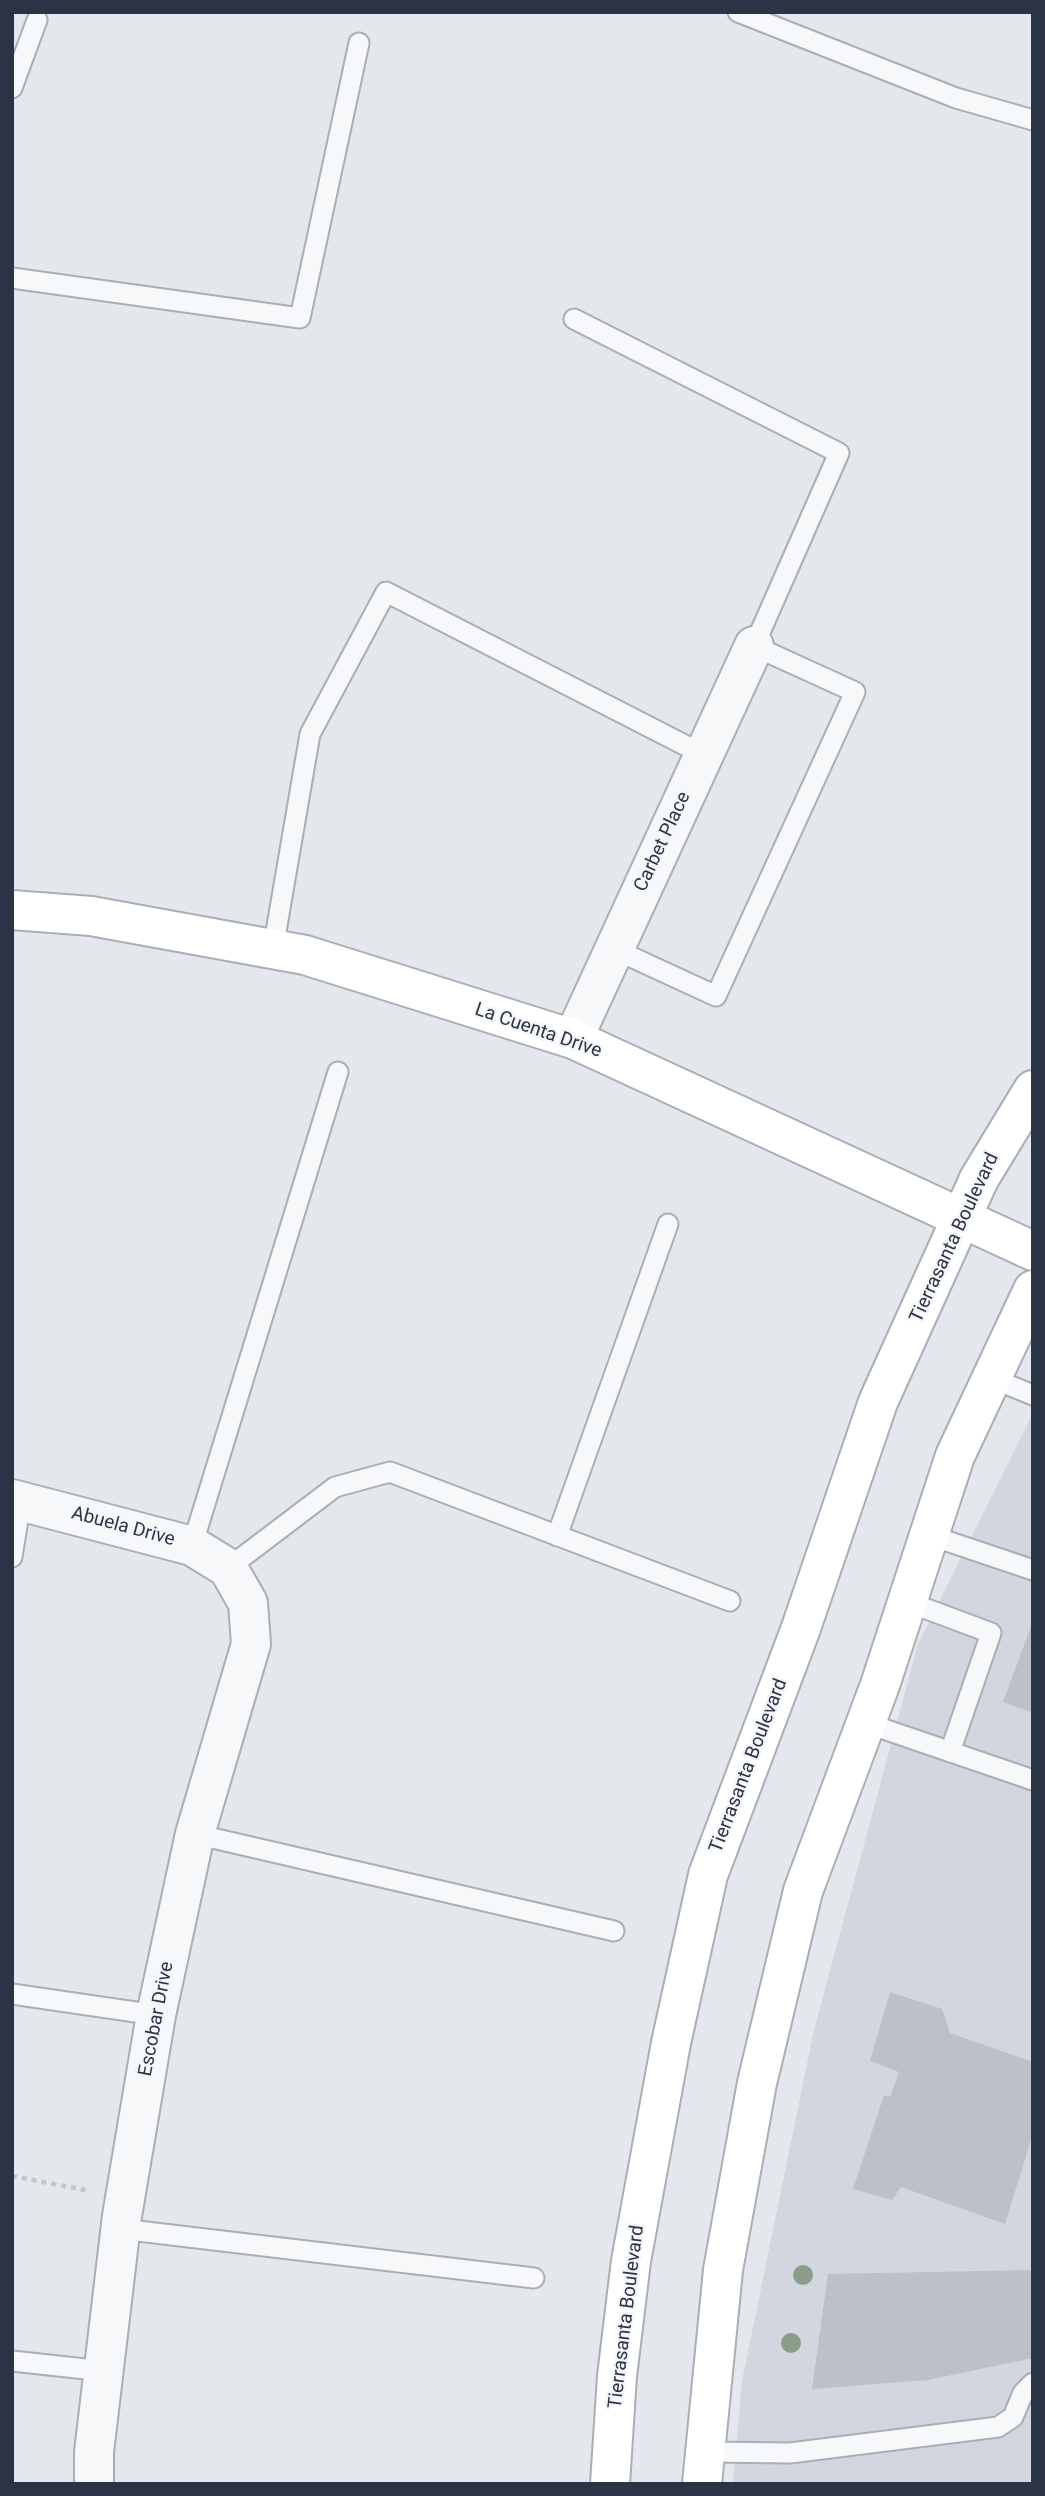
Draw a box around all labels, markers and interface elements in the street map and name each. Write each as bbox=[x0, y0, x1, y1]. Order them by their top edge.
street label: Carbet Place bbox=[630, 788, 696, 896]
street label: La Cuenta Drive bbox=[472, 999, 604, 1063]
street label: Tierrasanta Boulevard bbox=[906, 1149, 1004, 1327]
street label: Abuela Drive bbox=[69, 1502, 177, 1552]
street label: Tierrasanta Boulevard bbox=[705, 1676, 793, 1856]
street label: Escobar Drive bbox=[135, 1960, 179, 2078]
street label: Tierrasanta Boulevard bbox=[604, 2224, 650, 2410]

